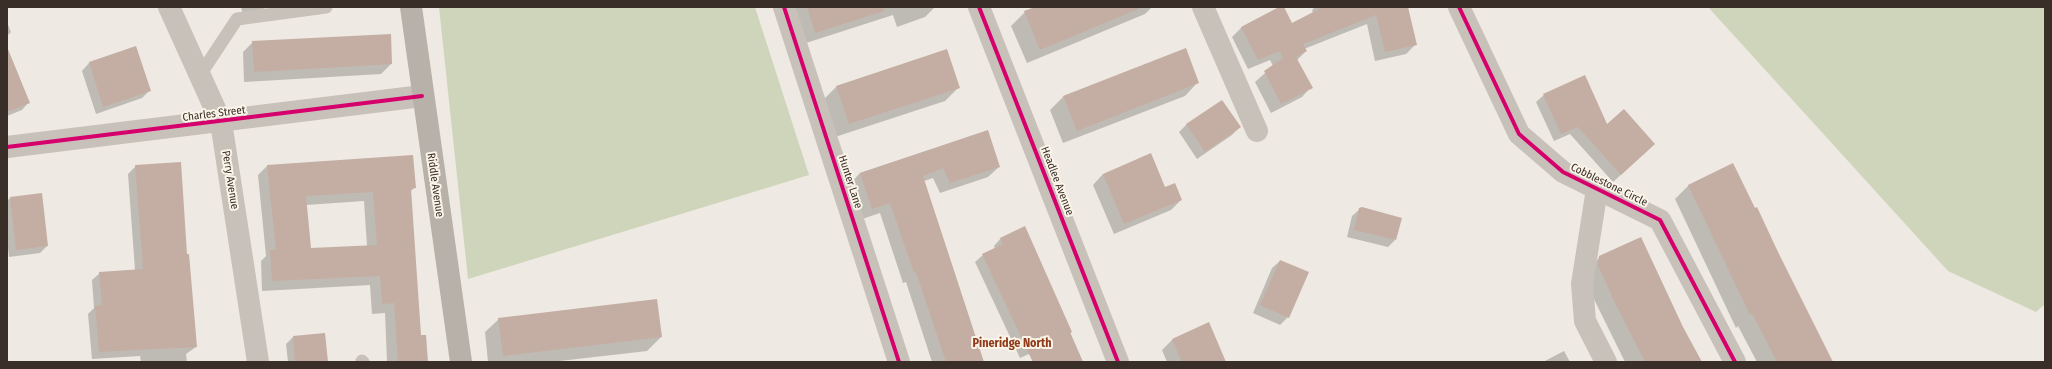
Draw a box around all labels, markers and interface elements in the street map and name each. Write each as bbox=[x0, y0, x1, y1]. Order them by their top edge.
street label: Charles Street bbox=[182, 104, 246, 124]
street label: Headlee Avenue bbox=[1038, 145, 1076, 217]
street label: Perry Avenue bbox=[219, 150, 241, 210]
street label: Riddle Avenue bbox=[424, 152, 446, 218]
street label: Hunter Lane bbox=[835, 154, 865, 210]
street label: Cobblestone Circle bbox=[1568, 161, 1650, 209]
district label: Pineridge North bbox=[973, 337, 1051, 351]

